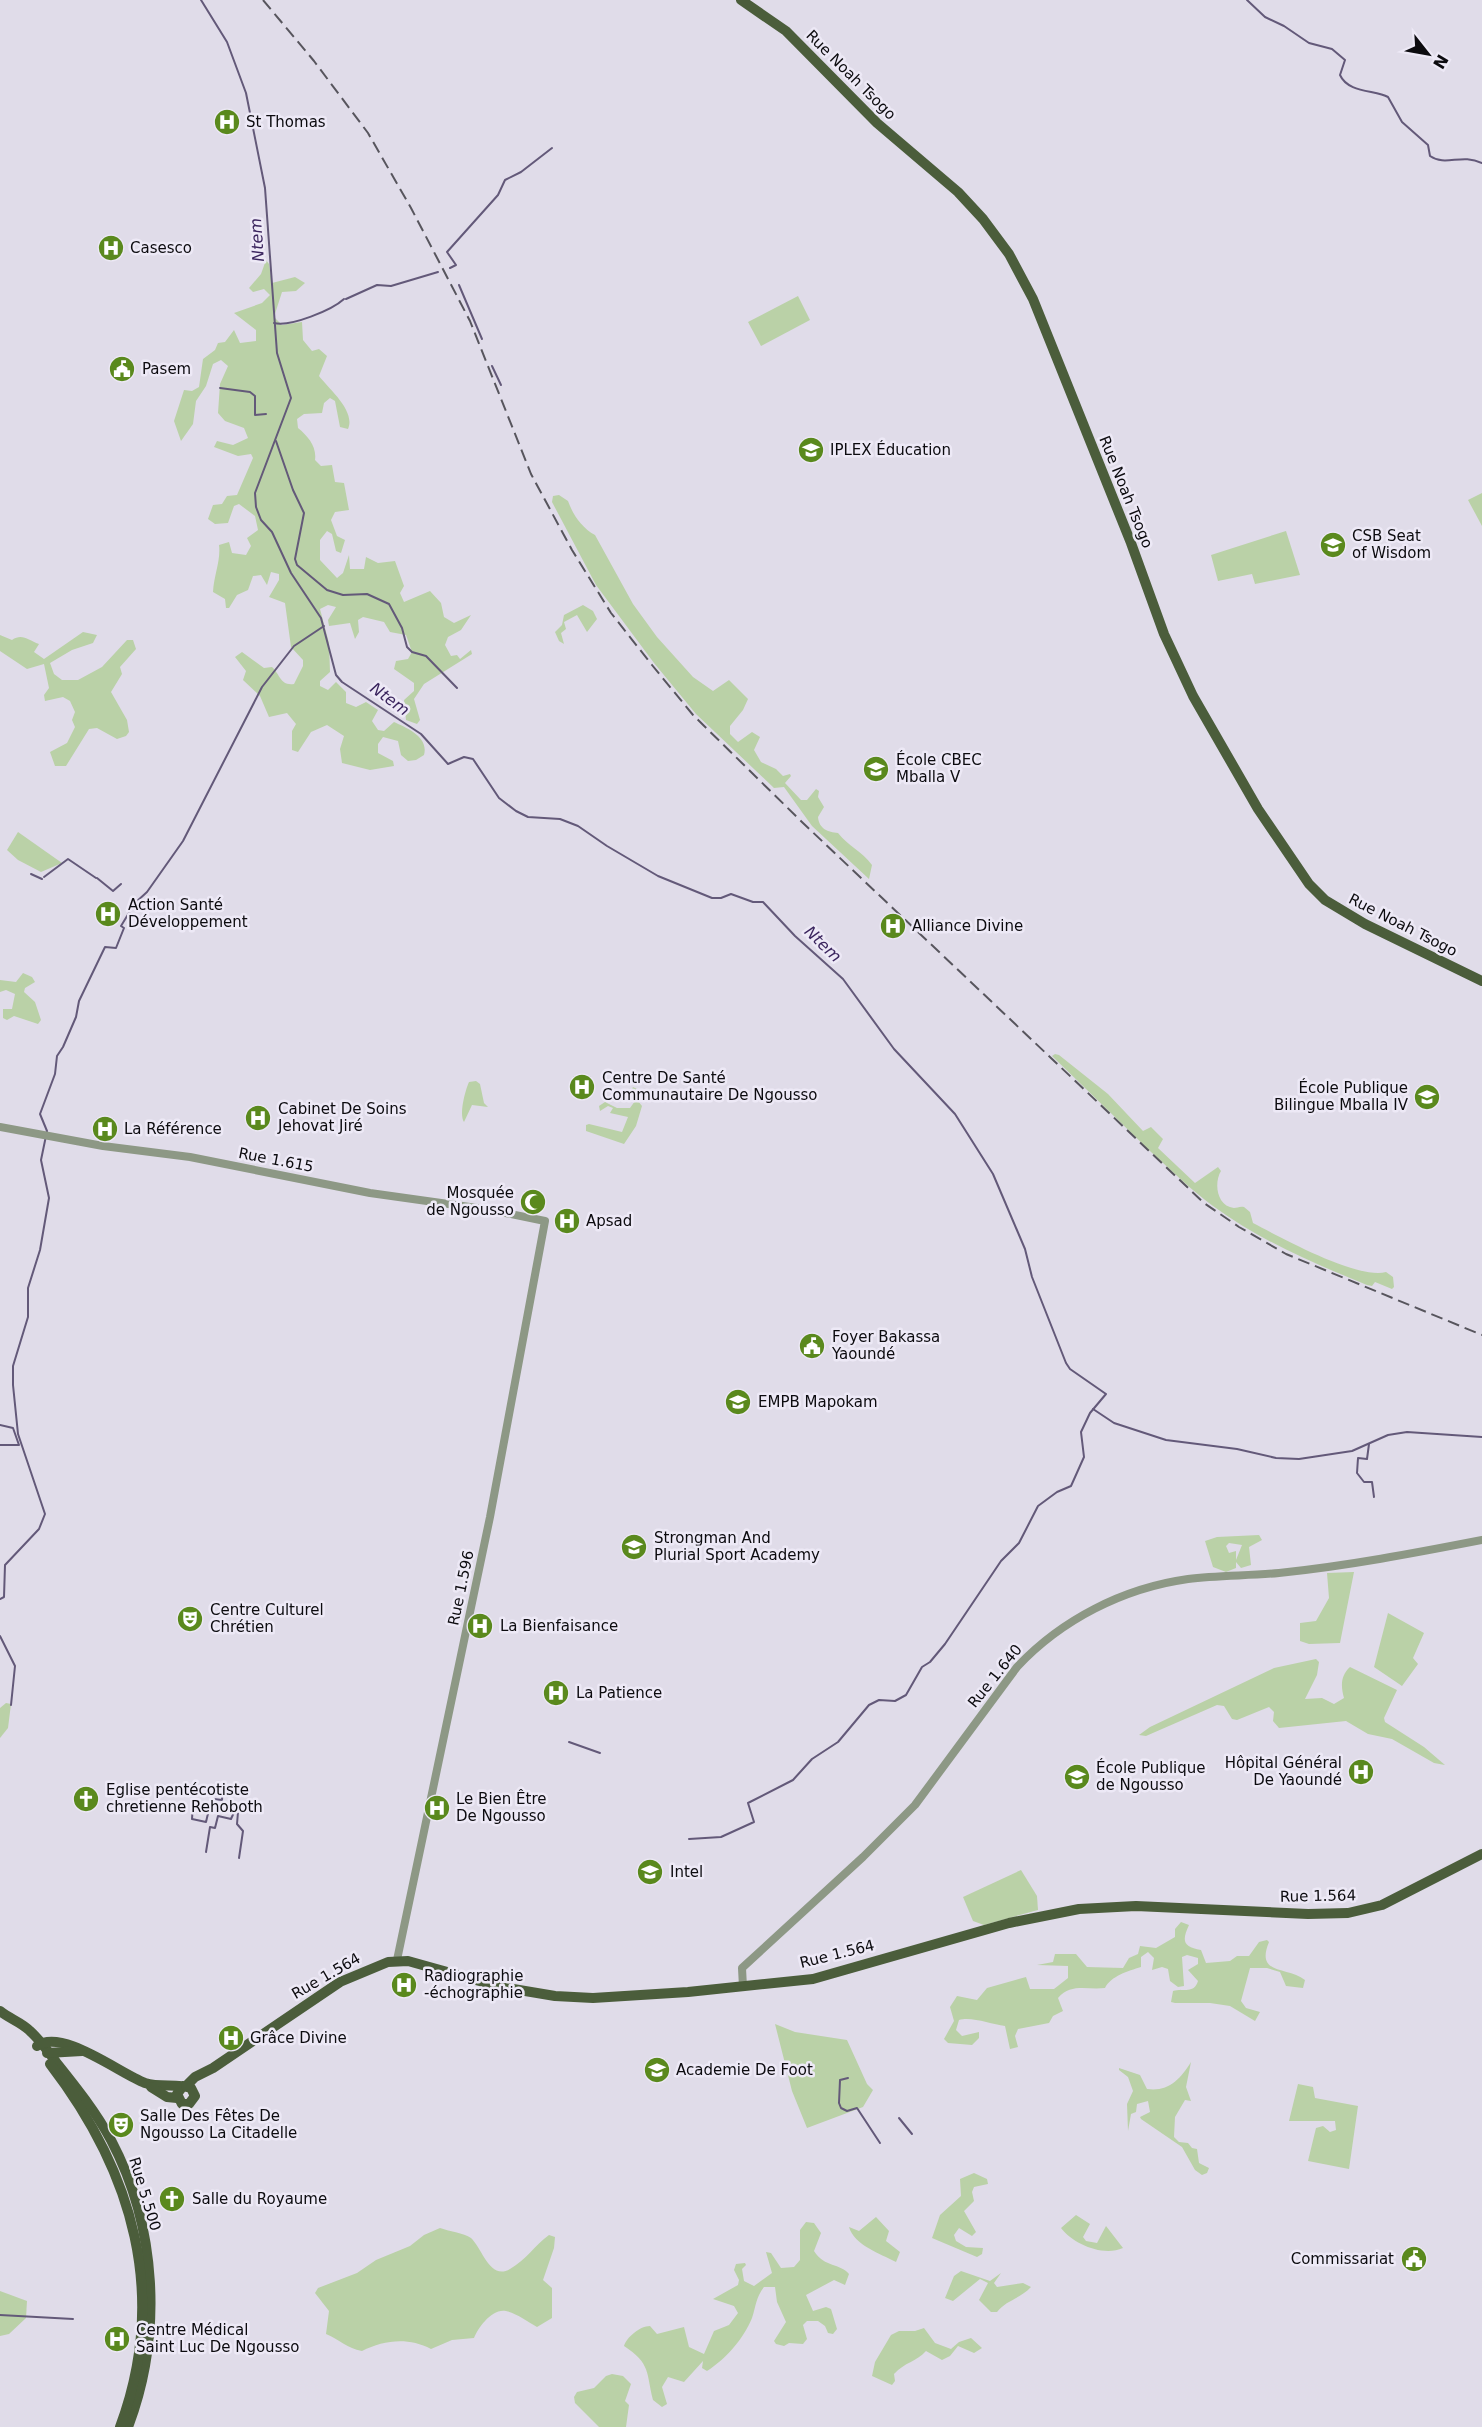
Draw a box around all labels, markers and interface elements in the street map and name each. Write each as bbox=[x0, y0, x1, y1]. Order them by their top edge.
north arrow bbox=[1398, 24, 1458, 84]
street label: Rue Noah Tsogo bbox=[802, 26, 900, 124]
text: N bbox=[1429, 51, 1452, 72]
hospital icon: St Thomas bbox=[212, 107, 242, 137]
place label: St Thomas bbox=[246, 113, 326, 131]
water label: Ntem bbox=[246, 218, 268, 262]
hospital icon: Casesco bbox=[96, 233, 126, 263]
place label: Casesco bbox=[130, 239, 192, 257]
public building icon: Pasem bbox=[107, 354, 137, 384]
place label: Pasem bbox=[142, 360, 191, 378]
street label: Rue Noah Tsogo bbox=[1095, 433, 1157, 551]
school or university icon: IPLEX Éducation bbox=[796, 435, 826, 465]
place label: IPLEX Éducation bbox=[830, 440, 951, 459]
place label: CSB Seat of Wisdom bbox=[1352, 527, 1431, 562]
school or university icon: CSB Seat of Wisdom bbox=[1318, 530, 1348, 560]
water label: Ntem bbox=[367, 678, 413, 720]
place label: École CBEC Mballa V bbox=[896, 750, 982, 786]
school or university icon: École CBEC Mballa V bbox=[861, 754, 891, 784]
street label: Rue Noah Tsogo bbox=[1346, 890, 1460, 960]
place label: Action Santé Développement bbox=[128, 896, 248, 931]
hospital icon: Action Santé Développement bbox=[93, 899, 123, 929]
hospital icon: Alliance Divine bbox=[878, 911, 908, 941]
place label: Alliance Divine bbox=[912, 917, 1023, 935]
water label: Ntem bbox=[801, 922, 845, 966]
place label: Centre De Santé Communautaire De Ngousso bbox=[602, 1069, 817, 1104]
hospital icon: Centre De Santé Communautaire De Ngousso bbox=[567, 1072, 597, 1102]
place label: École Publique Bilingue Mballa IV bbox=[1274, 1078, 1409, 1114]
school or university icon: École Publique Bilingue Mballa IV bbox=[1412, 1082, 1442, 1112]
place label: Cabinet De Soins Jehovat Jiré bbox=[277, 1100, 407, 1135]
hospital icon: Cabinet De Soins Jehovat Jiré bbox=[243, 1103, 273, 1133]
hospital icon: La Référence bbox=[90, 1114, 120, 1144]
place label: La Référence bbox=[124, 1120, 222, 1138]
street label: Rue 1.615 bbox=[237, 1144, 315, 1176]
place label: Mosquée de Ngousso bbox=[426, 1184, 514, 1219]
mosque icon: Mosquée de Ngousso bbox=[518, 1187, 548, 1217]
hospital icon: Apsad bbox=[552, 1206, 582, 1236]
place label: Apsad bbox=[586, 1212, 632, 1230]
place label: Foyer Bakassa Yaoundé bbox=[831, 1328, 940, 1363]
public building icon: Foyer Bakassa Yaoundé bbox=[797, 1331, 827, 1361]
school or university icon: EMPB Mapokam bbox=[723, 1387, 753, 1417]
place label: EMPB Mapokam bbox=[758, 1393, 878, 1411]
place label: Strongman And Plurial Sport Academy bbox=[654, 1529, 820, 1564]
school or university icon: Strongman And Plurial Sport Academy bbox=[619, 1532, 649, 1562]
street label: Rue 1.596 bbox=[444, 1549, 478, 1627]
place label: Centre Culturel Chrétien bbox=[210, 1601, 324, 1636]
theatre icon: Centre Culturel Chrétien bbox=[175, 1604, 205, 1634]
hospital icon: La Bienfaisance bbox=[465, 1611, 495, 1641]
place label: La Bienfaisance bbox=[500, 1617, 618, 1635]
street label: Rue 1.640 bbox=[964, 1641, 1026, 1711]
hospital icon: La Patience bbox=[541, 1678, 571, 1708]
place label: La Patience bbox=[576, 1684, 662, 1702]
place label: Hôpital Général De Yaoundé bbox=[1225, 1754, 1342, 1789]
hospital icon: Hôpital Général De Yaoundé bbox=[1346, 1757, 1376, 1787]
place label: École Publique de Ngousso bbox=[1096, 1758, 1205, 1794]
school or university icon: École Publique de Ngousso bbox=[1062, 1762, 1092, 1792]
place label: Eglise pentécotiste chretienne Rehoboth bbox=[106, 1781, 263, 1816]
church icon: Eglise pentécotiste chretienne Rehoboth bbox=[71, 1784, 101, 1814]
place label: Le Bien Être De Ngousso bbox=[456, 1789, 546, 1825]
hospital icon: Le Bien Être De Ngousso bbox=[422, 1793, 452, 1823]
school or university icon: Intel bbox=[635, 1857, 665, 1887]
place label: Intel bbox=[670, 1863, 703, 1881]
street label: Rue 1.564 bbox=[1280, 1886, 1356, 1906]
street label: Rue 1.564 bbox=[798, 1936, 876, 1972]
street label: Rue 1.564 bbox=[289, 1949, 363, 2003]
place label: Radiographie -échographie bbox=[424, 1967, 523, 2002]
hospital icon: Radiographie -échographie bbox=[389, 1970, 419, 2000]
hospital icon: Grâce Divine bbox=[216, 2023, 246, 2053]
place label: Grâce Divine bbox=[250, 2029, 347, 2047]
school or university icon: Academie De Foot bbox=[642, 2055, 672, 2085]
place label: Academie De Foot bbox=[676, 2061, 813, 2079]
place label: Salle Des Fêtes De Ngousso La Citadelle bbox=[140, 2107, 297, 2142]
theatre icon: Salle Des Fêtes De Ngousso La Citadelle bbox=[106, 2110, 136, 2140]
street label: Rue 5.500 bbox=[125, 2155, 165, 2233]
church icon: Salle du Royaume bbox=[157, 2184, 187, 2214]
place label: Salle du Royaume bbox=[192, 2190, 327, 2208]
public building icon: Commissariat bbox=[1399, 2244, 1429, 2274]
place label: Commissariat bbox=[1291, 2250, 1394, 2268]
place label: Centre Médical Saint Luc De Ngousso bbox=[136, 2321, 299, 2356]
hospital icon: Centre Médical Saint Luc De Ngousso bbox=[102, 2324, 132, 2354]

